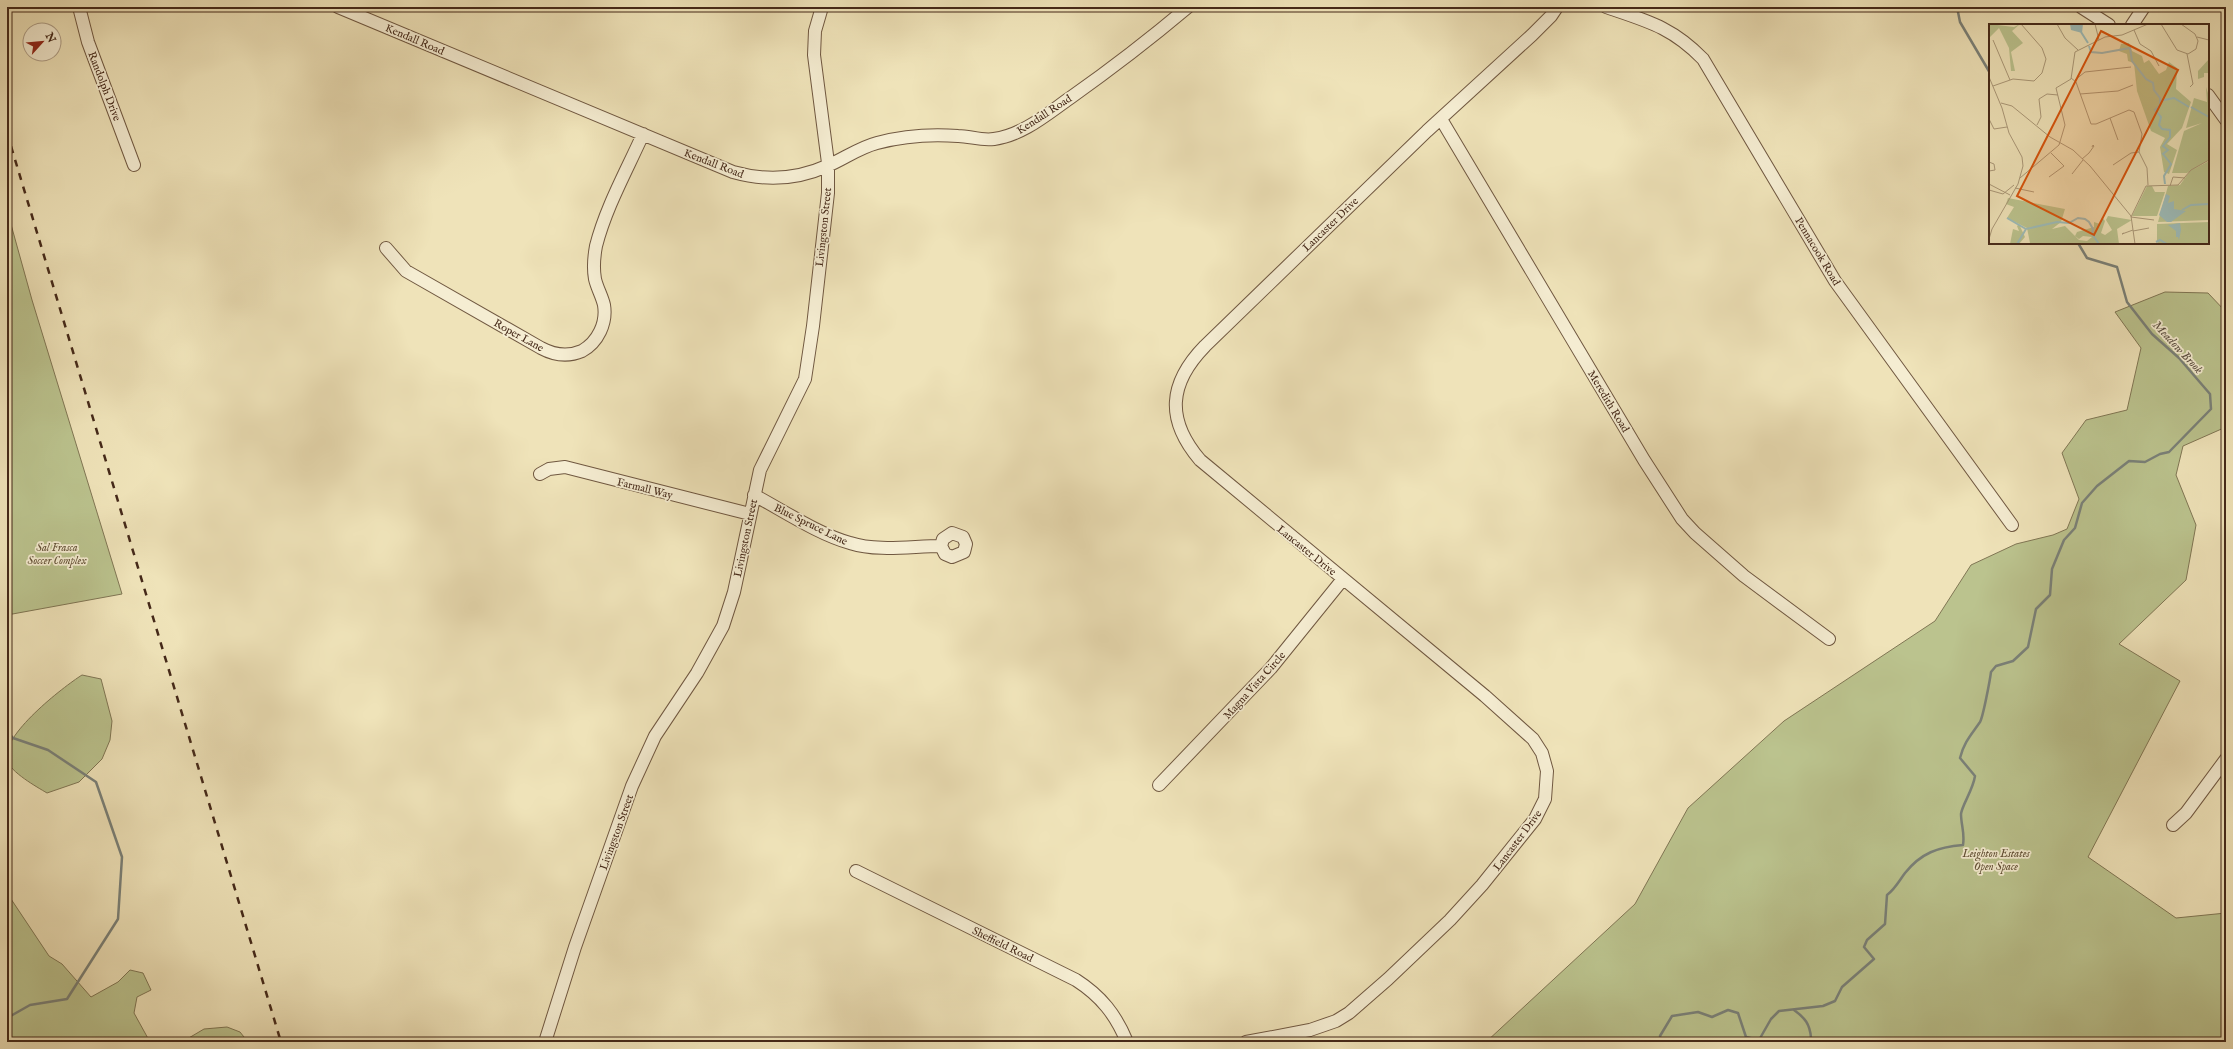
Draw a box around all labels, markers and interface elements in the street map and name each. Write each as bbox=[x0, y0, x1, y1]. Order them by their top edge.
street label: Kendall Road bbox=[383, 21, 446, 59]
north arrow bbox=[22, 22, 62, 62]
inset map bbox=[1989, 24, 2209, 244]
text: N bbox=[41, 30, 59, 46]
street label: Randolph Drive bbox=[84, 50, 124, 123]
street label: Kendall Road bbox=[1014, 92, 1075, 138]
street label: Kendall Road bbox=[682, 146, 746, 182]
street label: Livingston Street bbox=[813, 187, 835, 267]
street label: Lancaster Drive bbox=[1300, 194, 1362, 255]
street label: Pennacook Road bbox=[1791, 215, 1843, 288]
street label: Roper Lane bbox=[491, 316, 546, 355]
water label: Meadow Brook bbox=[2149, 318, 2206, 377]
street label: Meredith Road bbox=[1584, 368, 1632, 435]
street label: Farmall Way bbox=[615, 475, 675, 503]
street label: Livingston Street bbox=[731, 498, 761, 579]
street label: Blue Spruce Lane bbox=[771, 501, 850, 549]
street label: Lancaster Drive bbox=[1274, 522, 1339, 579]
park label: Sal Frasca Soccer Complex bbox=[27, 541, 87, 568]
street label: Magna Vista Circle bbox=[1221, 649, 1289, 723]
street label: Livingston Street bbox=[597, 792, 637, 872]
street label: Lancaster Drive bbox=[1490, 807, 1545, 874]
park label: Leighton Estates Open Space bbox=[1961, 847, 2030, 874]
street label: Sheffield Road bbox=[970, 924, 1036, 966]

